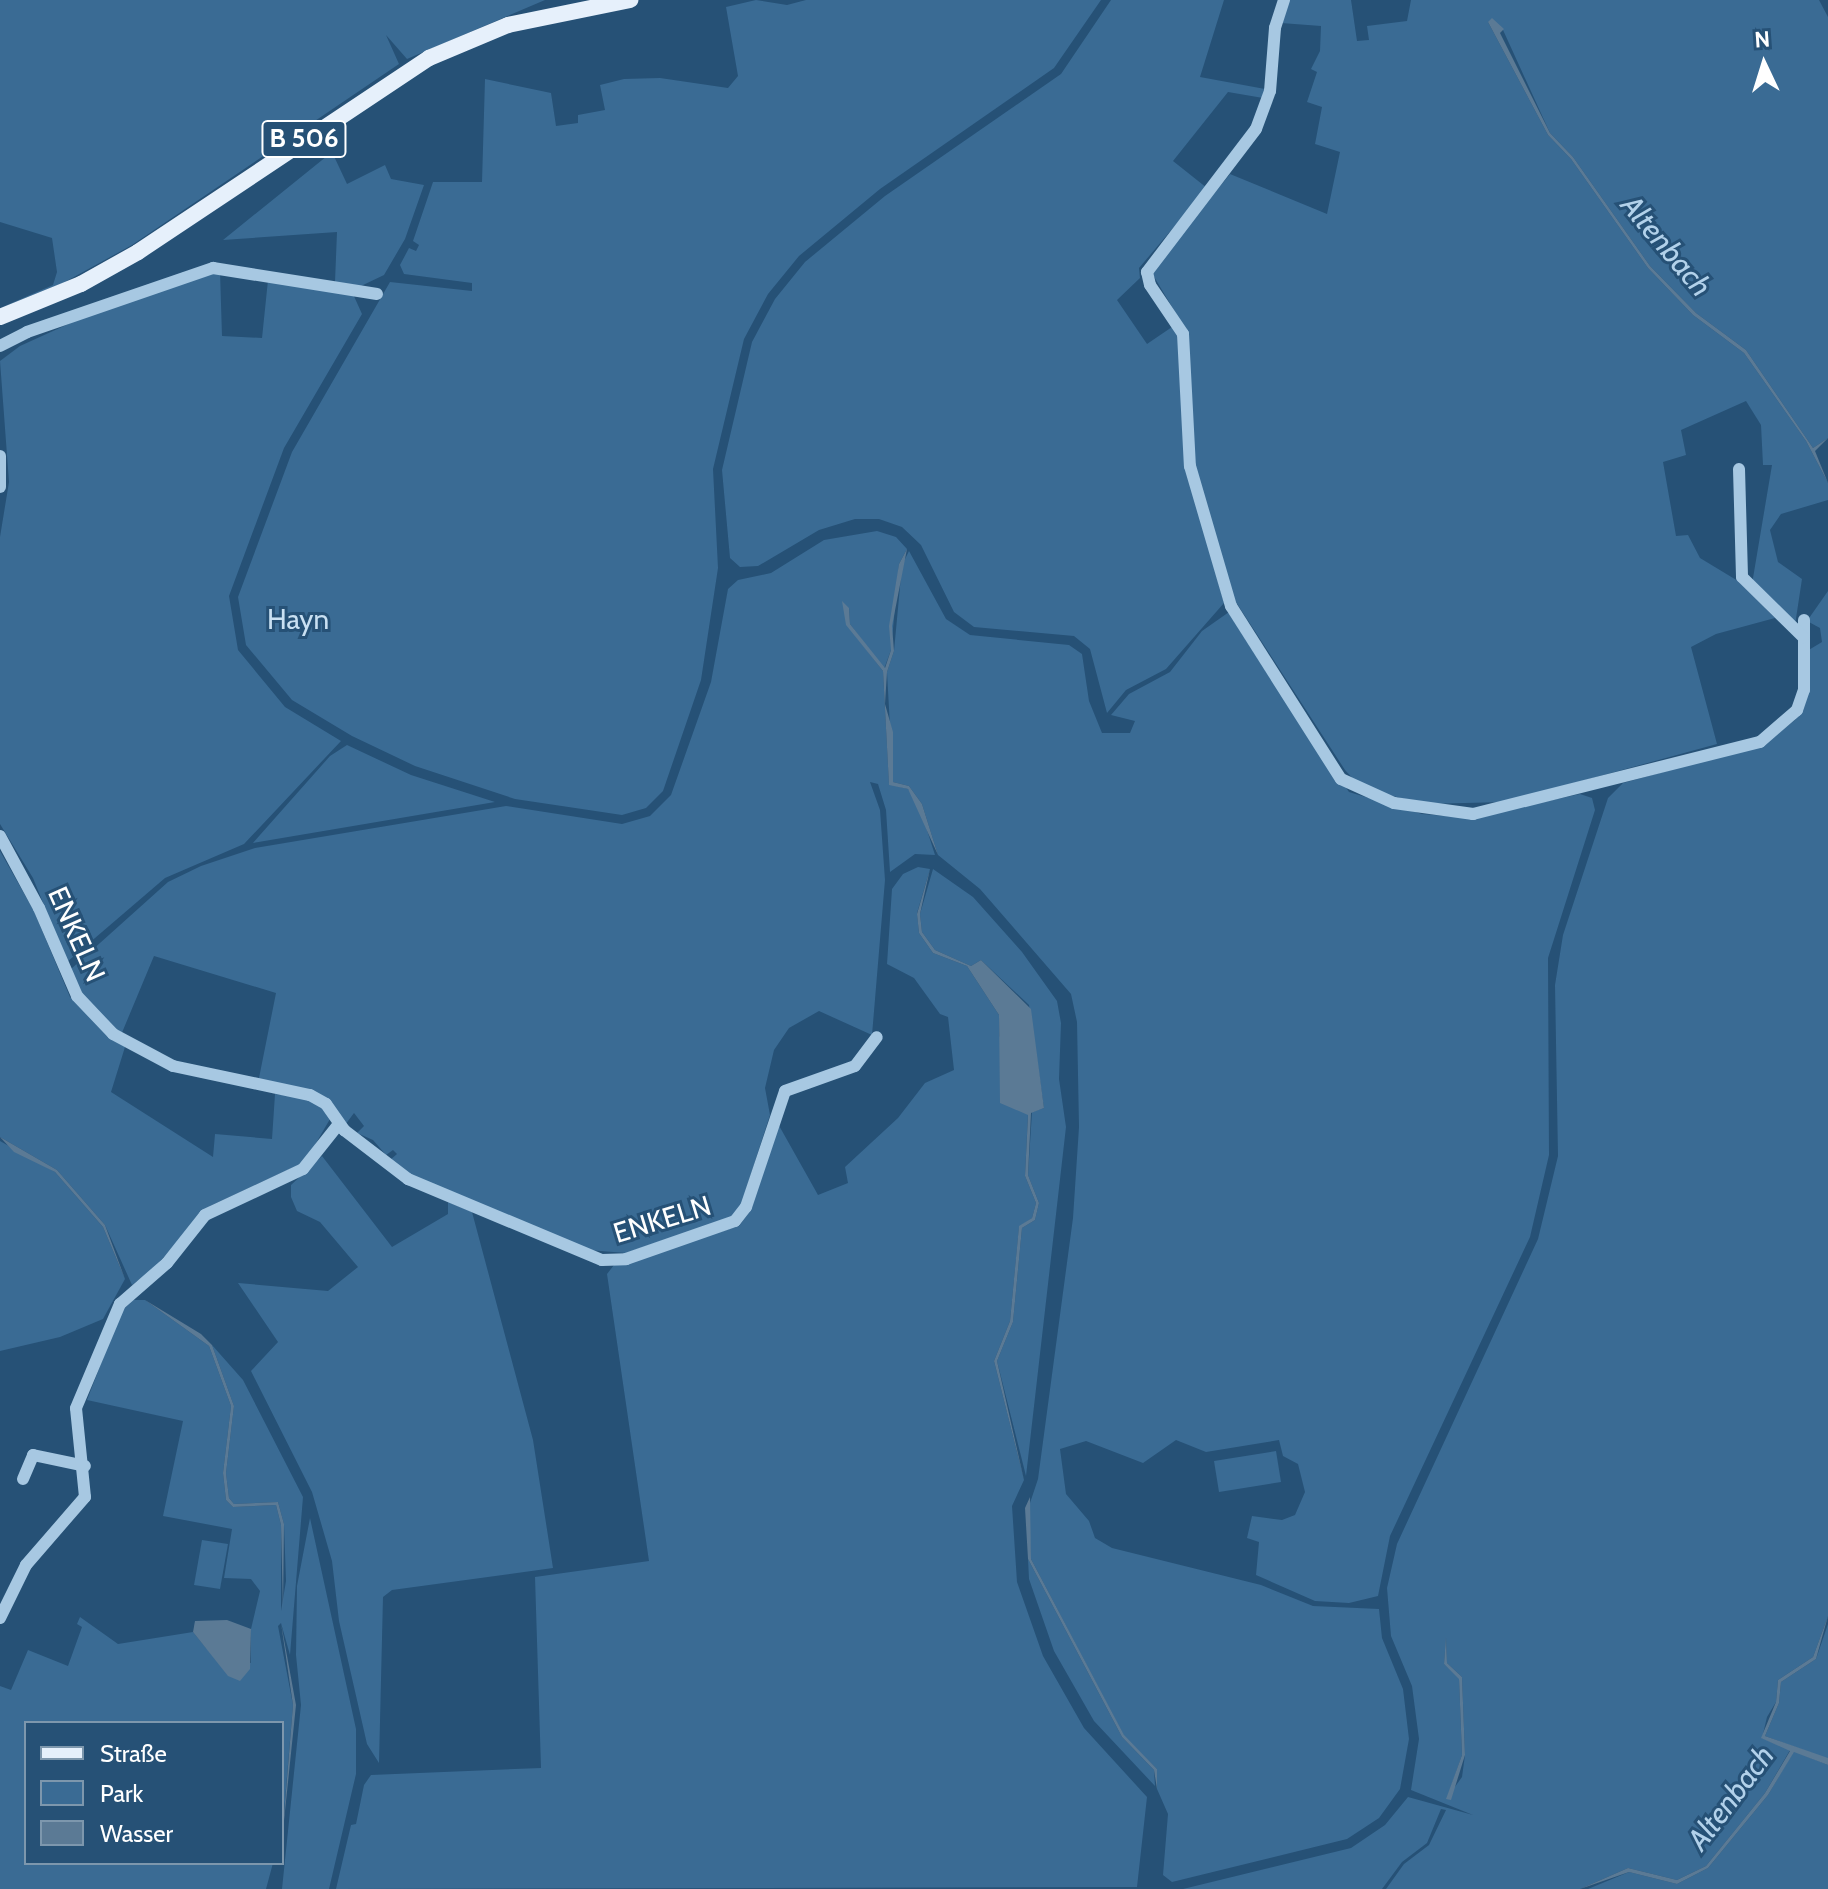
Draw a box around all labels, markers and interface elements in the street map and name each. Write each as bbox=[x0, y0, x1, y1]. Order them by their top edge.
north arrow bbox=[1724, 24, 1804, 104]
text: N bbox=[1754, 26, 1771, 54]
road number: B 506 bbox=[260, 117, 348, 161]
water label: Altenbach bbox=[1613, 188, 1719, 304]
park label: Hayn bbox=[267, 602, 329, 636]
street label: ENKELN bbox=[41, 881, 113, 987]
street label: ENKELN bbox=[609, 1188, 715, 1250]
legend bbox=[24, 1721, 284, 1865]
text: Straße bbox=[100, 1739, 167, 1768]
water label: Altenbach bbox=[1680, 1739, 1782, 1857]
text: Park bbox=[100, 1779, 143, 1808]
text: Wasser bbox=[100, 1819, 173, 1848]

